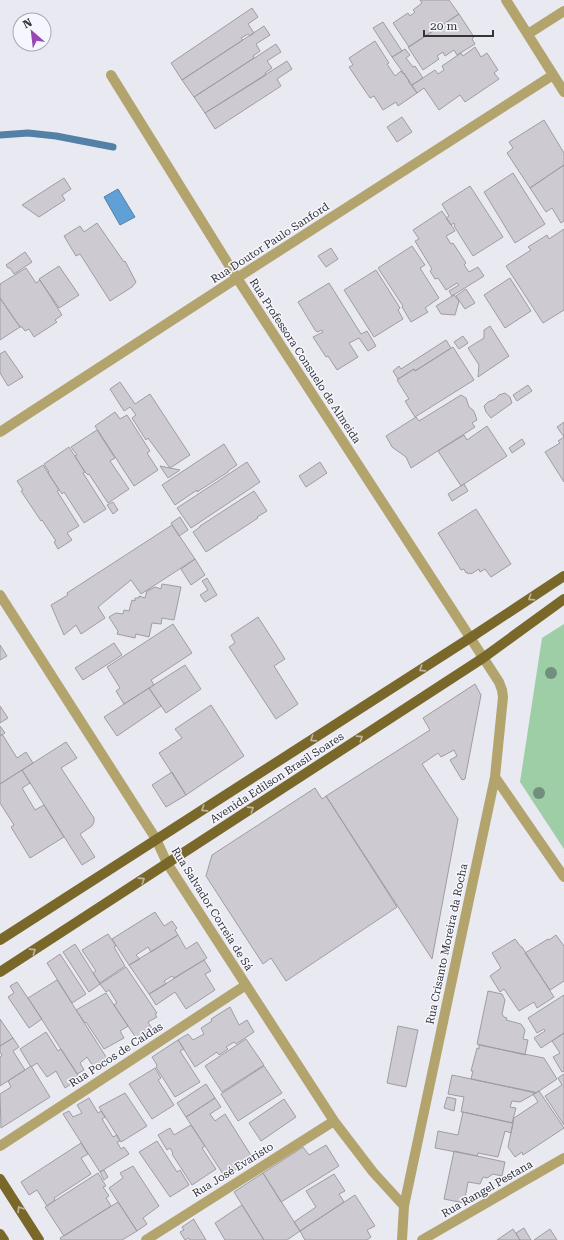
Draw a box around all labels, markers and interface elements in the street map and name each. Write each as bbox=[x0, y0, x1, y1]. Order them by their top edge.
north arrow bbox=[12, 12, 52, 52]
scale bar bbox=[424, 12, 493, 38]
text: N bbox=[21, 16, 35, 31]
text: 20 m bbox=[430, 19, 457, 33]
street label: Rua Doutor Paulo Sanford bbox=[209, 200, 331, 286]
street label: Rua Professora Consuelo de Almeida bbox=[247, 276, 363, 446]
one-way arrow bbox=[529, 593, 536, 600]
one-way arrow bbox=[420, 664, 427, 671]
street label: Avenida Edilson Brasil Soares bbox=[208, 730, 346, 826]
one-way arrow bbox=[310, 734, 317, 741]
one-way arrow bbox=[356, 735, 363, 743]
one-way arrow bbox=[201, 804, 208, 811]
one-way arrow bbox=[247, 806, 254, 814]
street label: Rua Salvador Correia de Sá bbox=[169, 845, 255, 973]
street label: Rua Crisanto Moreira da Rocha bbox=[424, 862, 470, 1026]
one-way arrow bbox=[138, 877, 145, 885]
one-way arrow bbox=[29, 948, 36, 955]
street label: Rua Pocos de Caldas bbox=[67, 1020, 165, 1090]
street label: Rua José Evaristo bbox=[190, 1140, 276, 1200]
street label: Rua Rangel Pestana bbox=[439, 1158, 535, 1220]
one-way arrow bbox=[17, 1206, 24, 1213]

